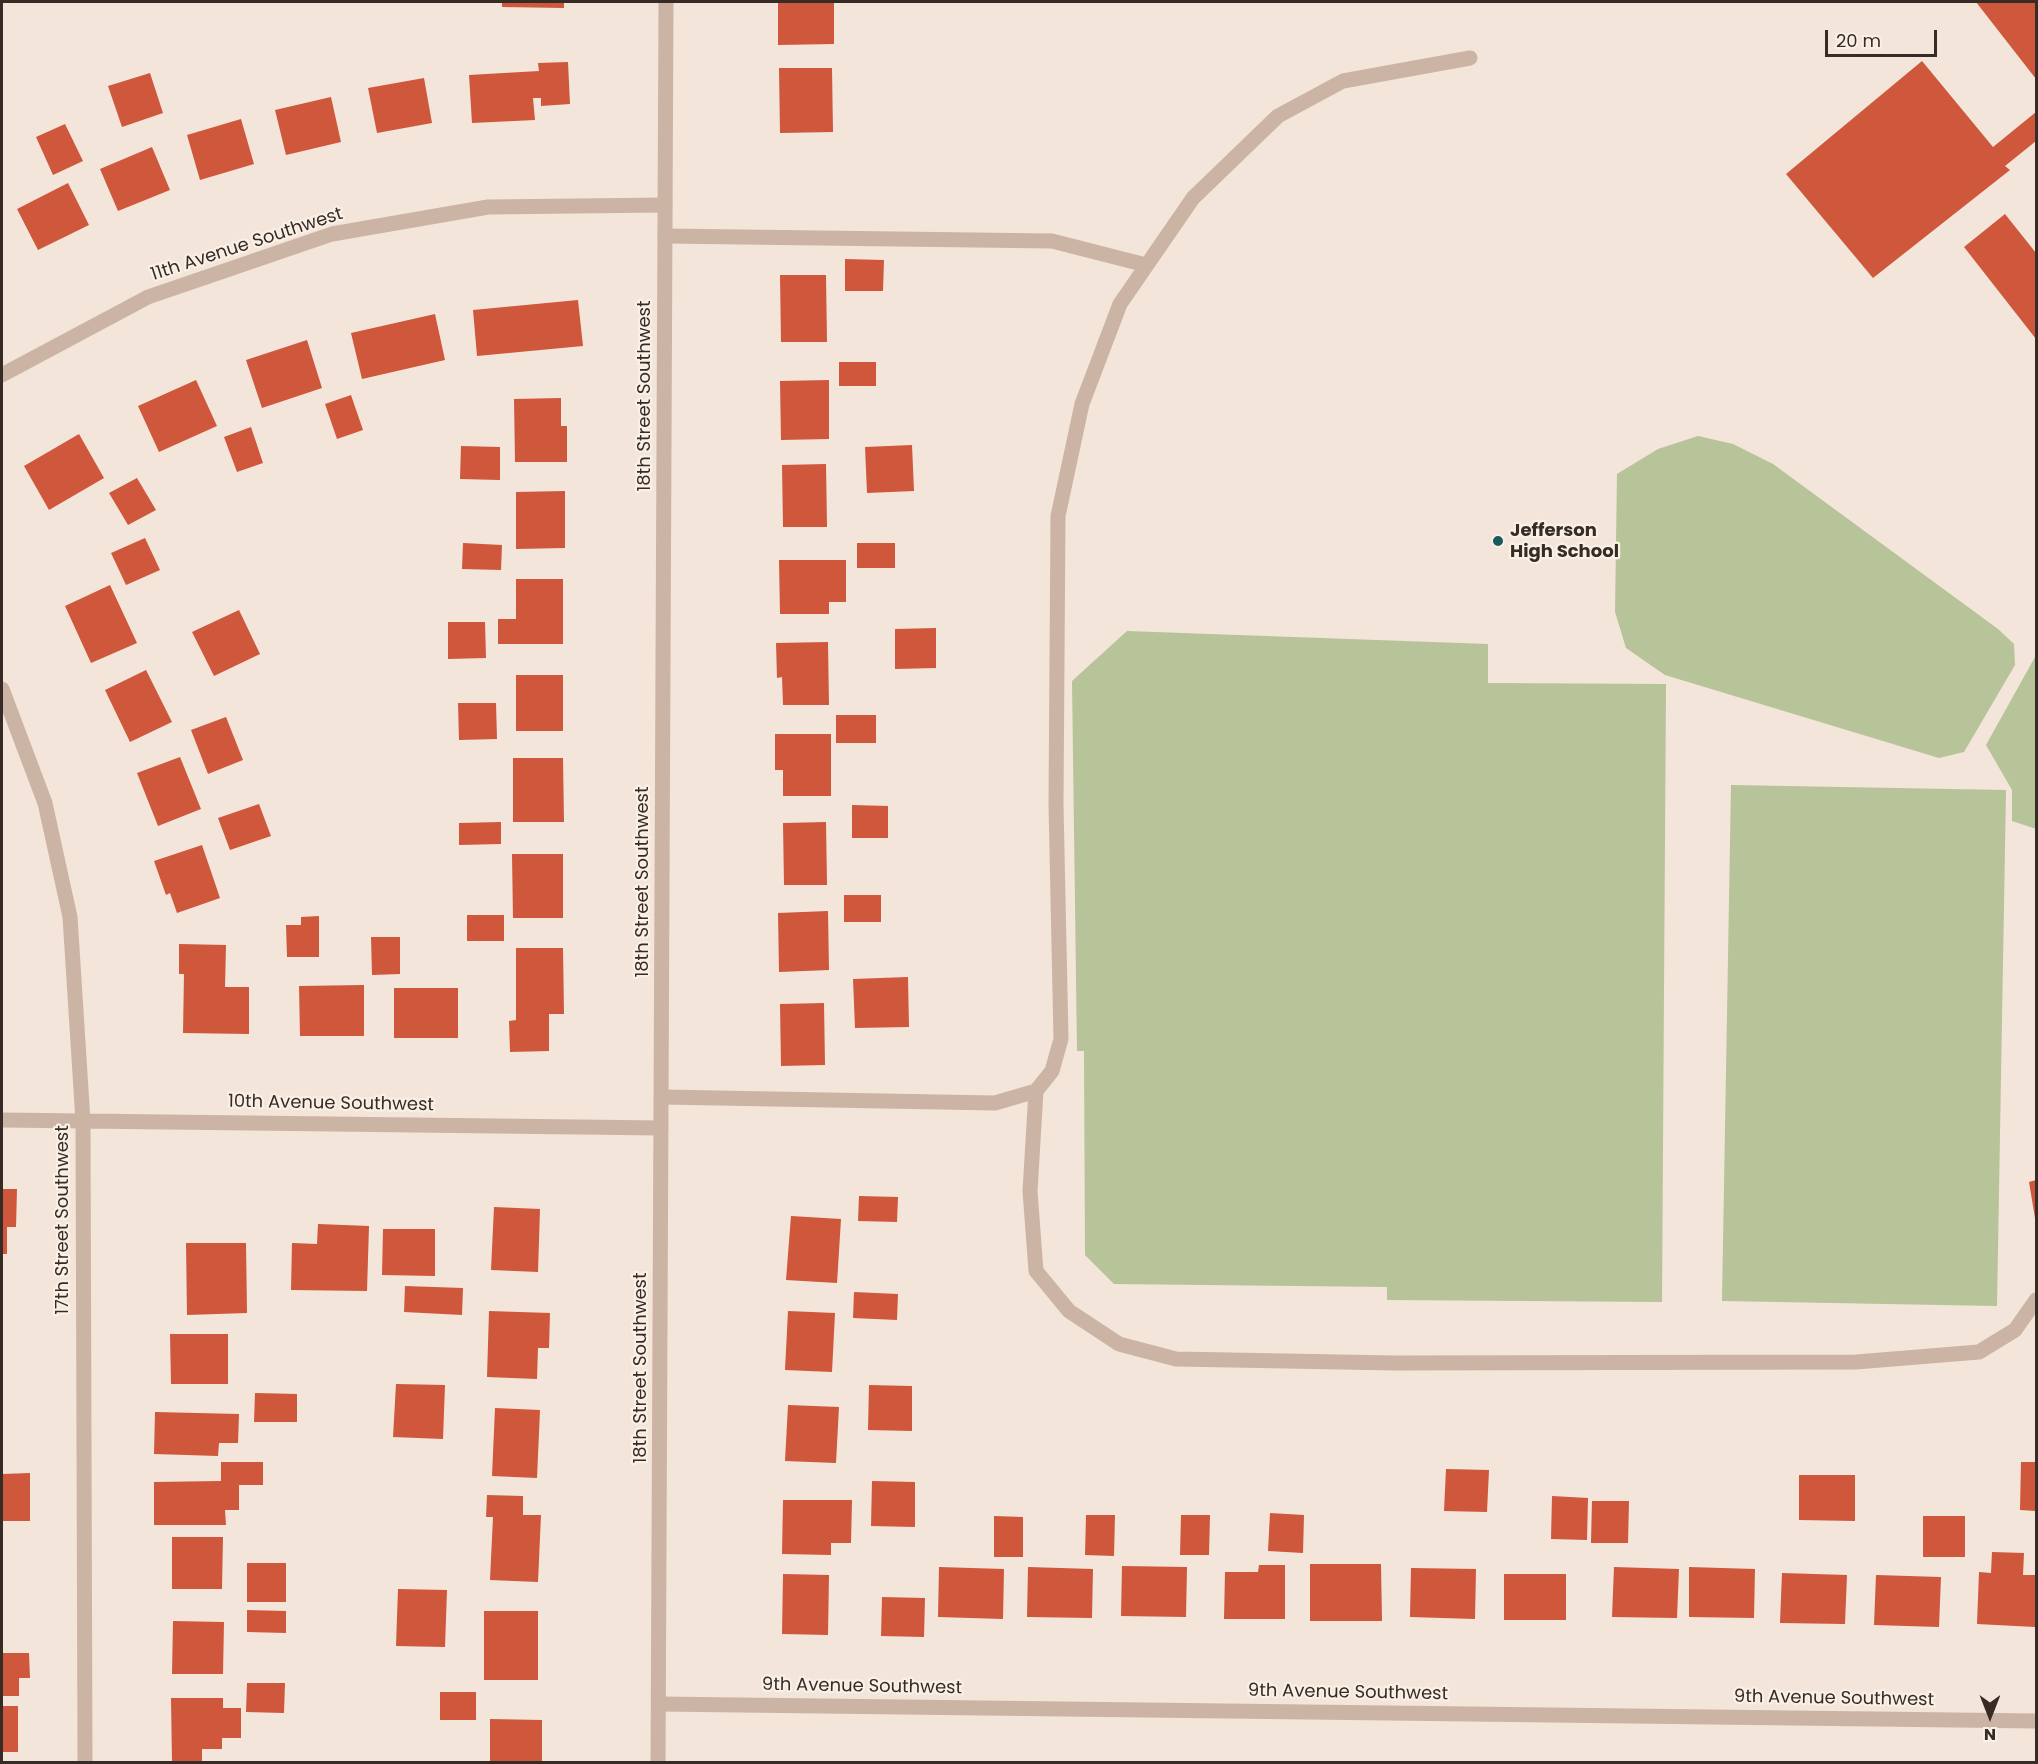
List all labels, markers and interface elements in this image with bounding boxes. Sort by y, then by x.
scale bar [1828,18,1940,56]
text: 20 m [1836,28,1881,53]
street label: 11th Avenue Southwest [148,204,346,286]
street label: 18th Street Southwest [634,300,656,492]
place label: Jefferson High School [1510,520,1619,562]
marker: Jefferson High School [1491,534,1505,548]
street label: 18th Street Southwest [632,786,654,978]
street label: 10th Avenue Southwest [228,1091,434,1117]
street label: 17th Street Southwest [52,1125,74,1315]
street label: 18th Street Southwest [630,1272,652,1464]
street label: 9th Avenue Southwest [762,1674,962,1700]
street label: 9th Avenue Southwest [1248,1680,1448,1706]
street label: 9th Avenue Southwest [1734,1686,1934,1712]
north arrow [1960,1686,2020,1746]
text: N [1984,1723,1996,1746]

